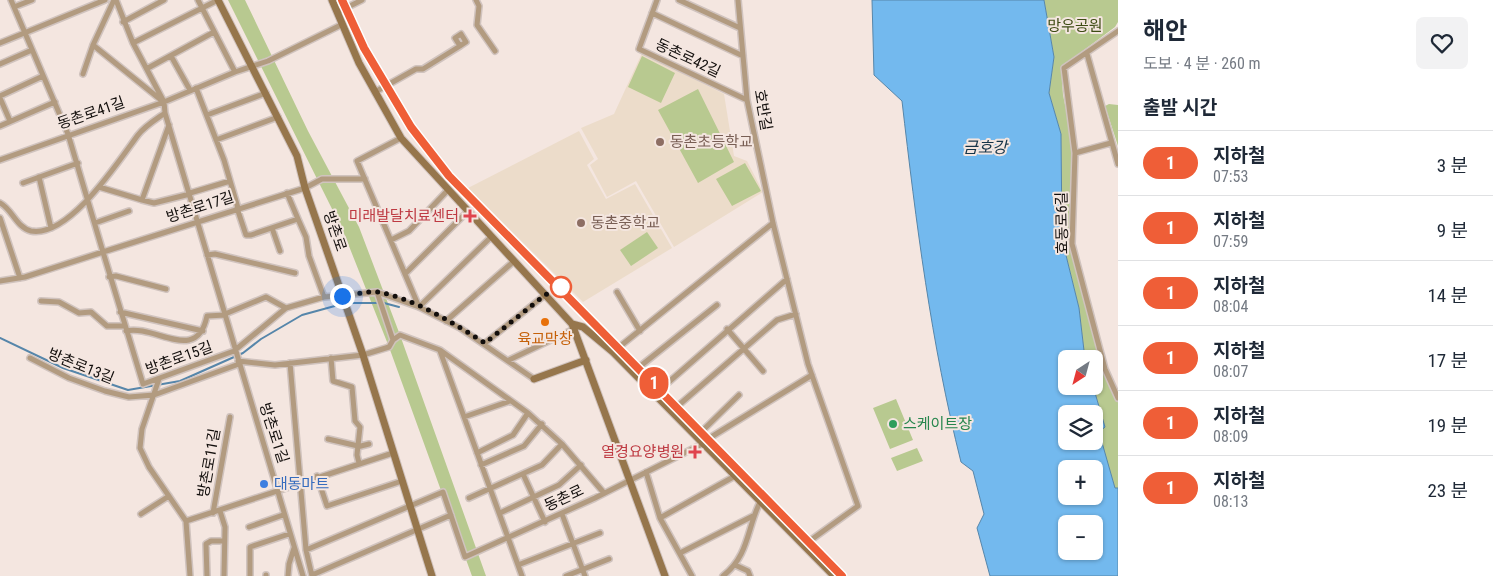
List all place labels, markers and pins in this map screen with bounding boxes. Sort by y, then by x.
place label: 동촌초등학교 [670,133,753,151]
marker: 동촌초등학교 [654,136,666,148]
place label: 미래발달치료센터 [349,207,459,225]
marker: 미래발달치료센터 [463,209,477,223]
place label: 동촌중학교 [591,214,660,232]
marker: 동촌중학교 [575,217,587,229]
unlabelled marker [550,276,572,298]
marker: 육교막창 [539,316,551,328]
place label: 육교막창 [517,330,573,348]
place label: 스케이트장 [903,415,972,433]
marker: 스케이트장 [887,418,899,430]
place label: 열경요양병원 [601,443,684,461]
marker: 열경요양병원 [688,445,702,459]
place label: 대동마트 [274,475,329,493]
marker: 대동마트 [258,478,270,490]

